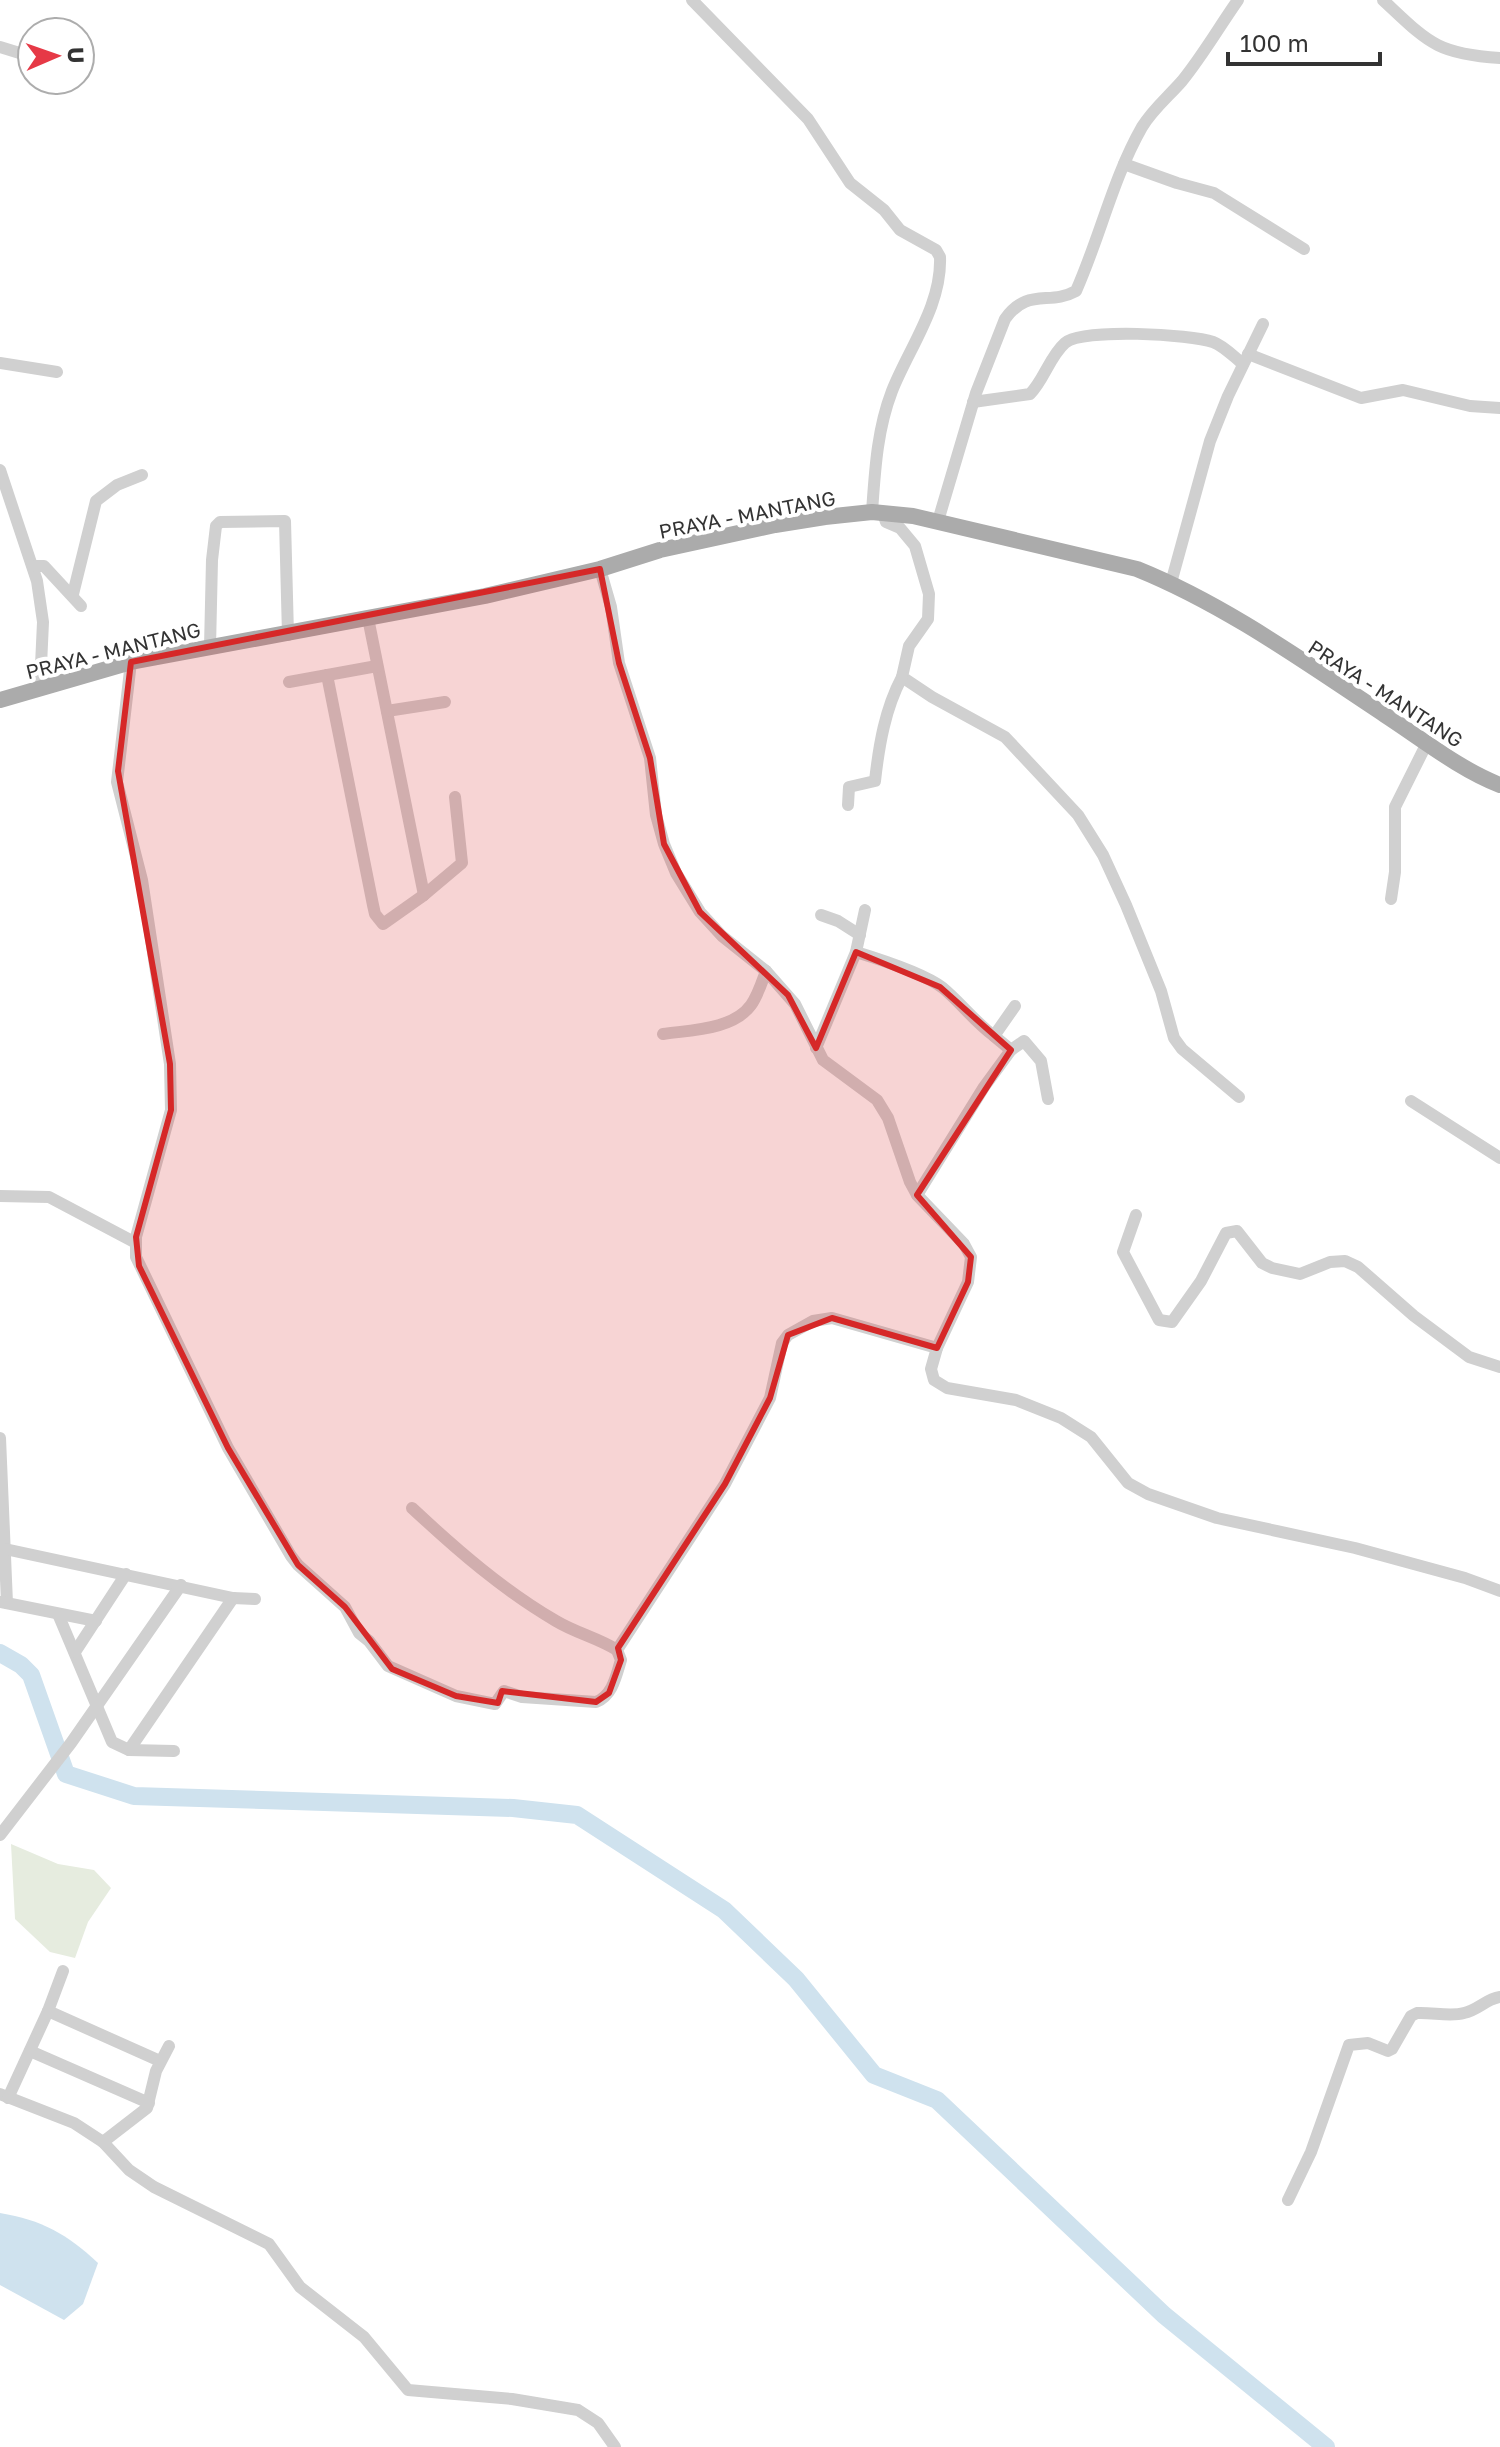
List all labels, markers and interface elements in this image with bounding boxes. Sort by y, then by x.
north arrow [16,16,96,96]
scale bar [1228,16,1380,66]
text: 100 m [1240,28,1309,57]
text: U [63,47,90,64]
street label: PRAYA - MANTANG [657,485,837,543]
street label: PRAYA - MANTANG [23,617,203,683]
street label: PRAYA - MANTANG [1304,634,1468,752]

